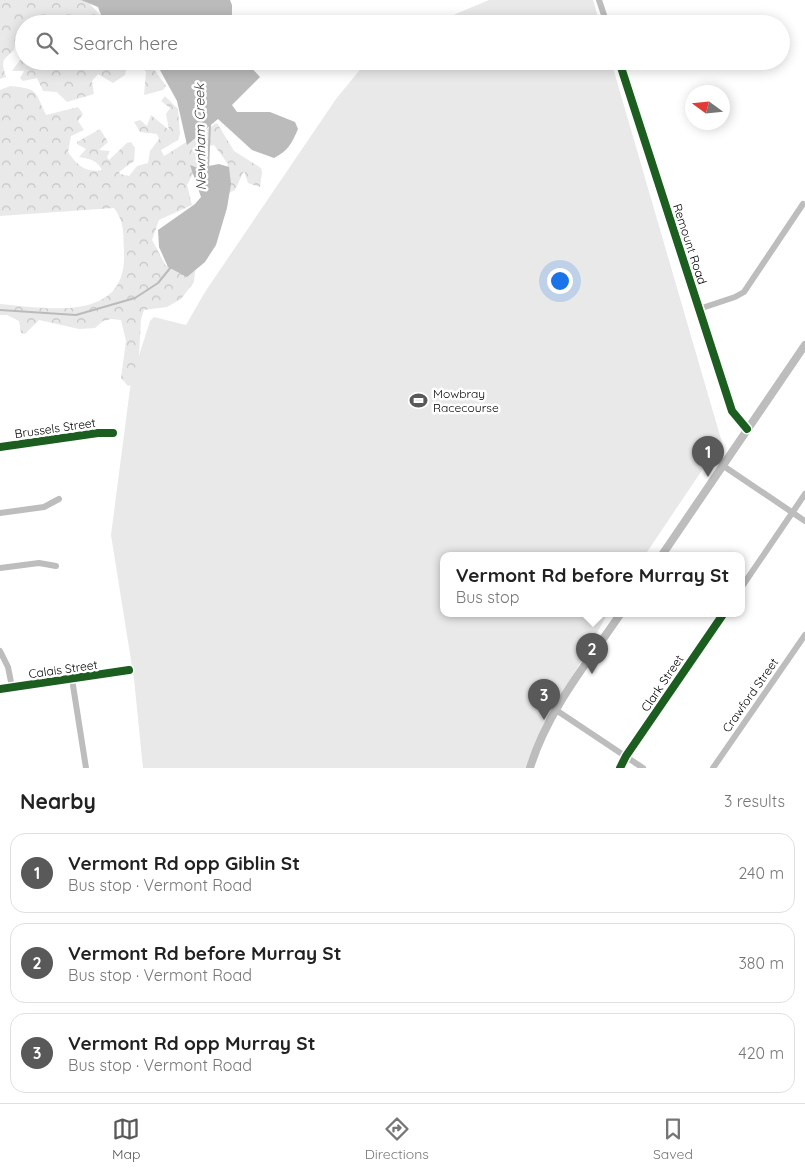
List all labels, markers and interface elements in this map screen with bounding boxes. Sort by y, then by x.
search box [15,15,790,70]
icon: search [33,29,61,57]
text: Search here [73,31,178,55]
water label: Newnham Creek [190,82,210,191]
north arrow [685,85,730,130]
street label: Remount Road [670,202,710,286]
your location [547,268,573,294]
place label: Mowbray Racecourse [433,386,499,415]
sports icon: Mowbray Racecourse [409,390,429,410]
street label: Brussels Street [13,415,97,441]
pin: 1 [692,436,724,477]
popup [440,552,745,617]
text: Vermont Rd before Murray St [456,563,729,587]
text: Bus stop [456,587,519,607]
pin: 2 [576,633,608,674]
street label: Clark Street [638,652,686,714]
street label: Crawford Street [719,655,781,735]
street label: Calais Street [28,657,98,681]
pin: 3 [528,679,560,720]
text: Nearby [20,788,96,814]
text: 3 results [724,791,785,811]
text: Vermont Rd opp Giblin St [68,851,300,875]
text: 1 [34,863,40,883]
text: 240 m [738,863,784,883]
text: Bus stop · Vermont Road [68,875,252,895]
text: Vermont Rd before Murray St [68,941,342,965]
text: 2 [32,953,42,973]
text: 380 m [738,953,784,973]
text: Bus stop · Vermont Road [68,965,252,985]
text: Vermont Rd opp Murray St [68,1031,315,1055]
text: 3 [33,1043,41,1063]
text: 420 m [738,1043,784,1063]
text: Bus stop · Vermont Road [68,1055,252,1075]
tab: Map [112,1115,141,1163]
tab: Directions [365,1115,429,1163]
tab: Saved [653,1115,693,1163]

